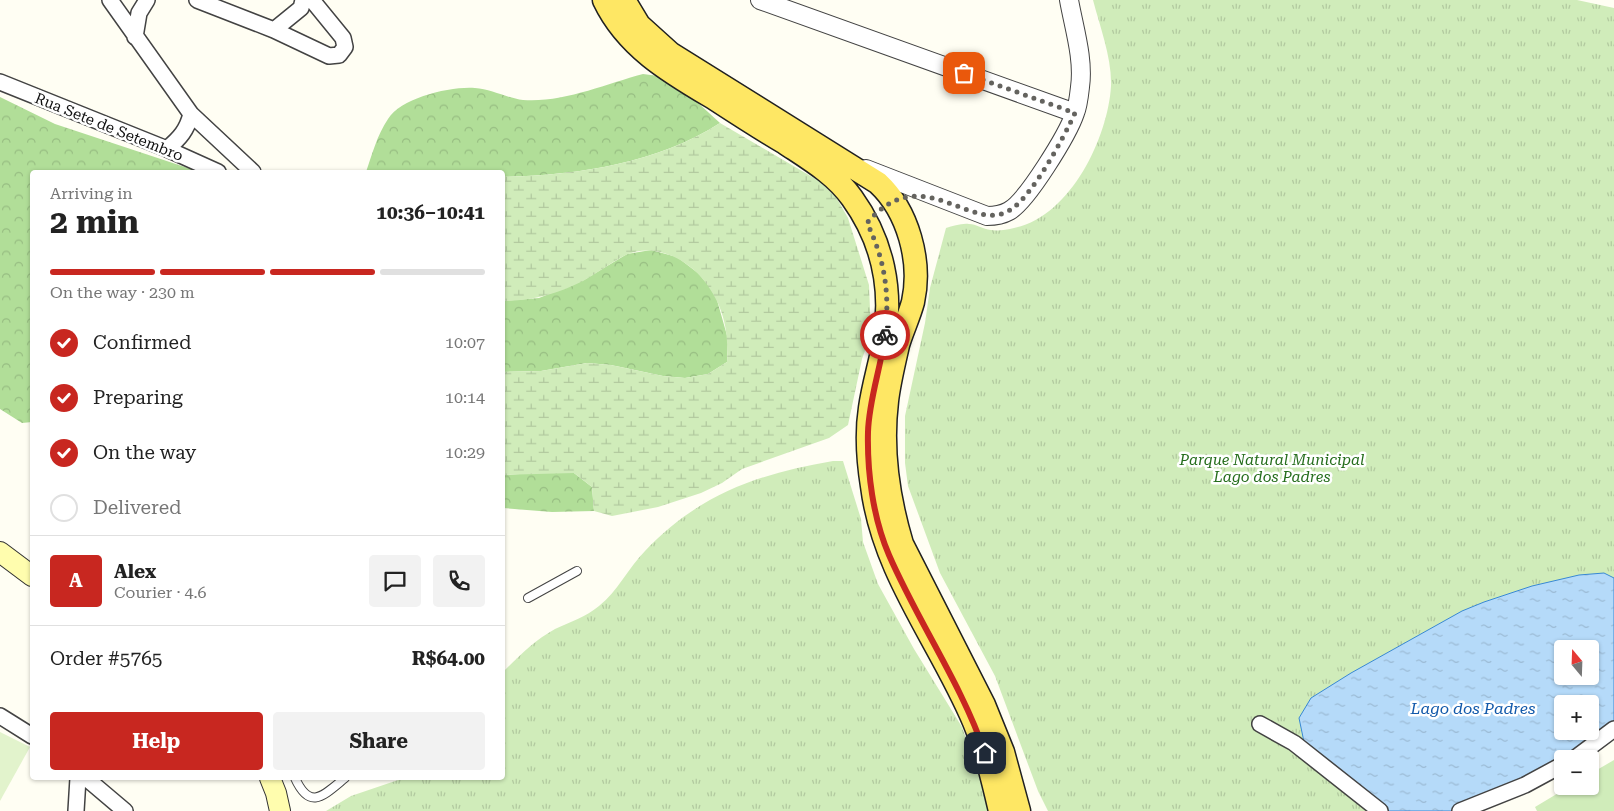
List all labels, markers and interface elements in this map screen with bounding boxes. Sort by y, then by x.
pin [943,52,985,94]
icon: bag [950,59,978,87]
street label: Rua Sete de Setembro [32,89,186,165]
text: Arriving in [50,184,133,203]
text: 10:36–10:41 [376,201,485,224]
text: 2 min [50,203,139,241]
text: On the way · 230 m [50,283,195,302]
courier [860,310,910,360]
icon: bike [871,321,899,349]
icon: check [50,329,78,357]
text: Confirmed [93,331,191,354]
text: 10:07 [445,333,485,352]
icon: check [50,384,78,412]
text: Preparing [93,386,183,409]
text: 10:14 [445,388,485,407]
icon: check [50,439,78,467]
text: On the way [93,441,196,464]
text: 10:29 [445,443,485,462]
park label: Parque Natural Municipal Lago dos Padres [1179,451,1365,486]
text: Delivered [93,496,181,519]
button: chat [369,555,421,607]
button: phone [433,555,485,607]
text: Alex [114,560,156,583]
text: A [69,569,83,592]
text: Courier · 4.6 [114,583,207,602]
north arrow [1554,640,1599,685]
map controls [1554,640,1599,795]
text: Order #5765 [50,647,162,670]
text: R$64.00 [412,647,485,670]
button: + [1554,695,1599,740]
water label: Lago dos Padres [1410,699,1535,718]
button: Help [50,712,263,770]
button: Share [273,712,485,770]
pin [964,732,1006,774]
icon: home [971,739,999,767]
button: − [1554,750,1599,795]

